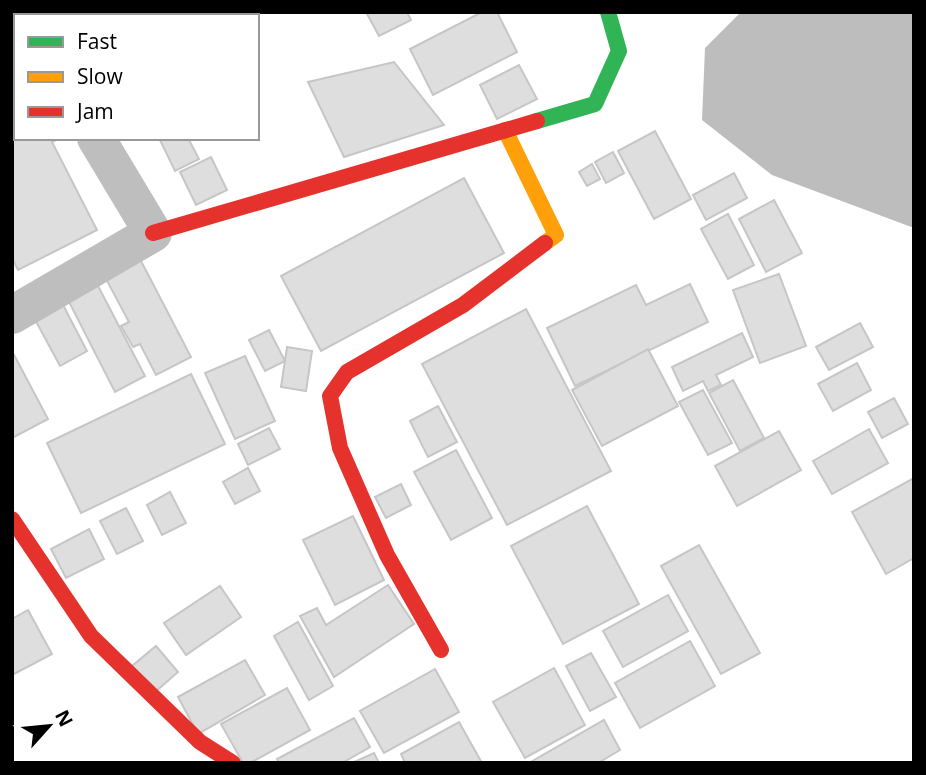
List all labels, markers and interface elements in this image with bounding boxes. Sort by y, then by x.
legend [14,14,259,140]
text: Fast [77,27,117,55]
text: Slow [77,62,123,90]
text: Jam [75,97,114,125]
north arrow [14,691,84,761]
text: N [49,705,79,731]

